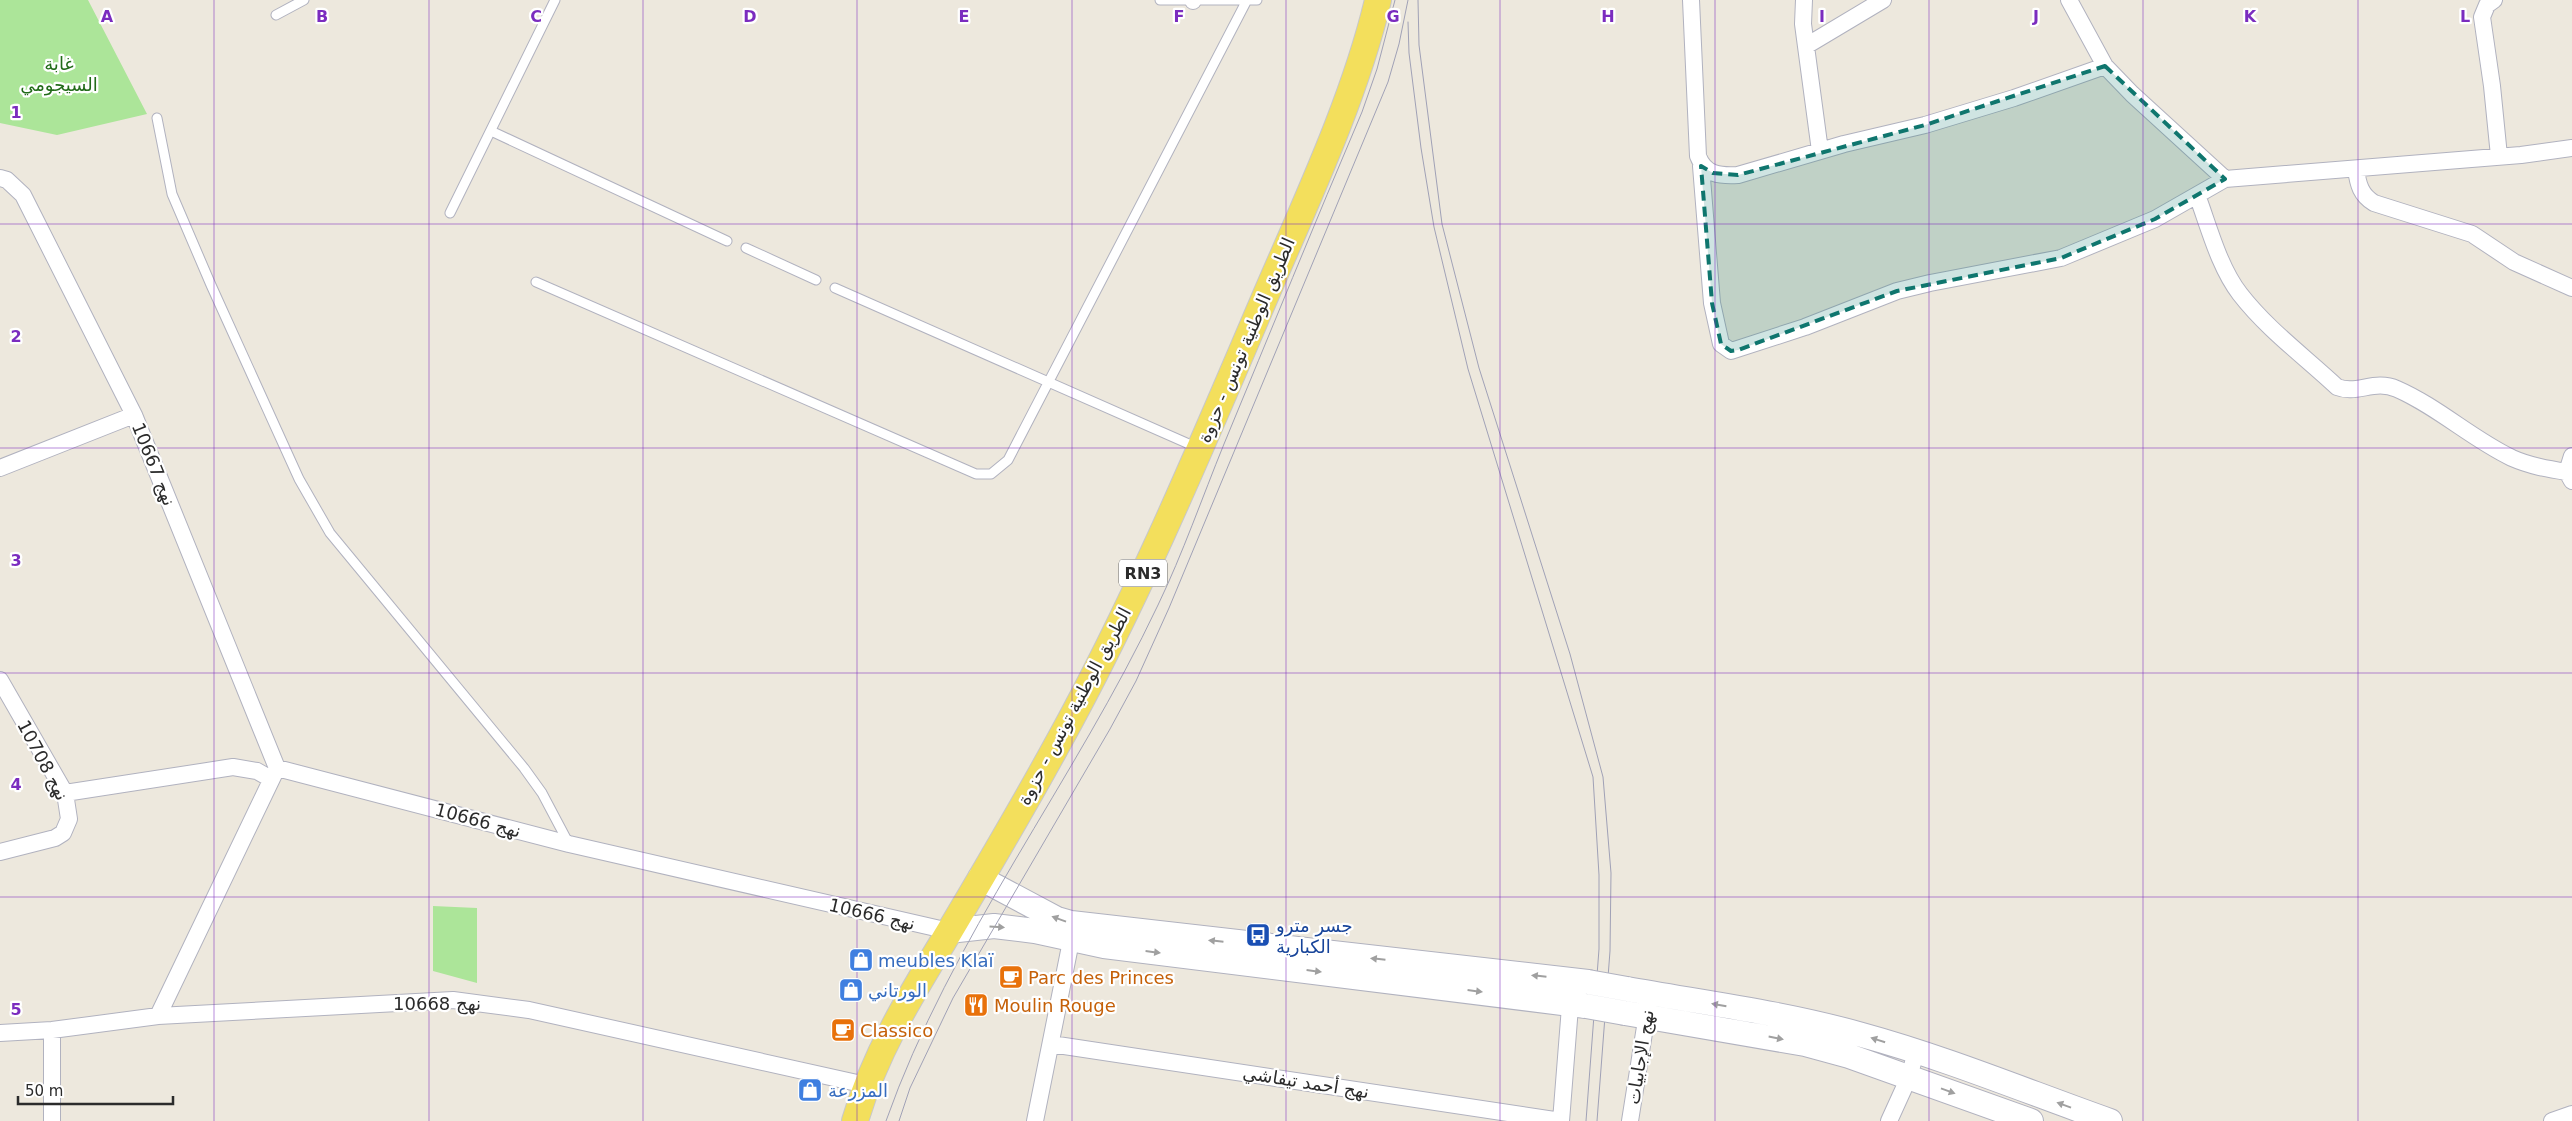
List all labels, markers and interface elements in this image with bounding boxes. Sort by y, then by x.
text: A [101,7,114,26]
text: B [316,7,328,26]
text: C [530,7,542,26]
text: D [743,7,757,26]
text: E [959,7,969,26]
text: F [1174,7,1184,26]
text: G [1386,7,1400,26]
text: H [1601,7,1615,26]
text: I [1819,7,1825,26]
text: J [2032,7,2039,26]
text: K [2244,7,2257,26]
text: L [2460,7,2470,26]
park label: غابة السيجومي [20,53,98,96]
text: 1 [10,103,22,122]
street label: الطريق الوطنية تونس - حزوة [1193,234,1300,446]
text: 2 [10,327,22,346]
street label: نهج 10667 [127,419,180,509]
text: 3 [10,551,22,570]
road number: RN3 [1119,560,1167,586]
street label: الطريق الوطنية تونس - حزوة [1013,604,1136,809]
street label: نهج 10708 [12,716,73,804]
text: 4 [10,775,22,794]
street label: نهج 10666 [433,798,523,842]
street label: نهج 10666 [827,894,917,935]
one-way arrow [1051,915,1066,923]
place label: جسر مترو الكبارية [1275,915,1353,957]
bus stop icon: جسر مترو الكبارية [1245,922,1271,948]
one-way arrow [990,923,1006,931]
one-way arrow [1208,937,1224,945]
shop icon: meubles Klaï [848,947,874,973]
one-way arrow [1145,948,1161,956]
place label: meubles Klaï [878,950,994,971]
one-way arrow [1370,955,1386,963]
cafe icon: Parc des Princes [998,964,1024,990]
place label: Parc des Princes [1028,967,1174,988]
one-way arrow [1306,967,1322,975]
one-way arrow [1531,972,1547,980]
shop icon: الورتاني [838,977,864,1003]
place label: الورتاني [868,980,927,1002]
one-way arrow [1468,987,1484,995]
restaurant icon: Moulin Rouge [963,992,989,1018]
street label: نهج 10668 [393,993,481,1015]
place label: Moulin Rouge [994,995,1116,1016]
text: 5 [10,1000,22,1019]
one-way arrow [1711,1000,1727,1008]
street label: نهج الإجابيات [1622,1008,1659,1106]
cafe icon: Classico [830,1017,856,1043]
place label: Classico [860,1020,933,1041]
one-way arrow [1769,1035,1785,1043]
one-way arrow [1870,1035,1885,1043]
street label: نهج أحمد تيفاشي [1241,1061,1371,1103]
scale bar [18,1074,172,1106]
shop icon: المزرعة [797,1077,823,1103]
place label: المزرعة [828,1080,888,1102]
text: 50 m [25,1082,63,1100]
one-way arrow [1941,1087,1956,1095]
one-way arrow [2056,1101,2071,1109]

